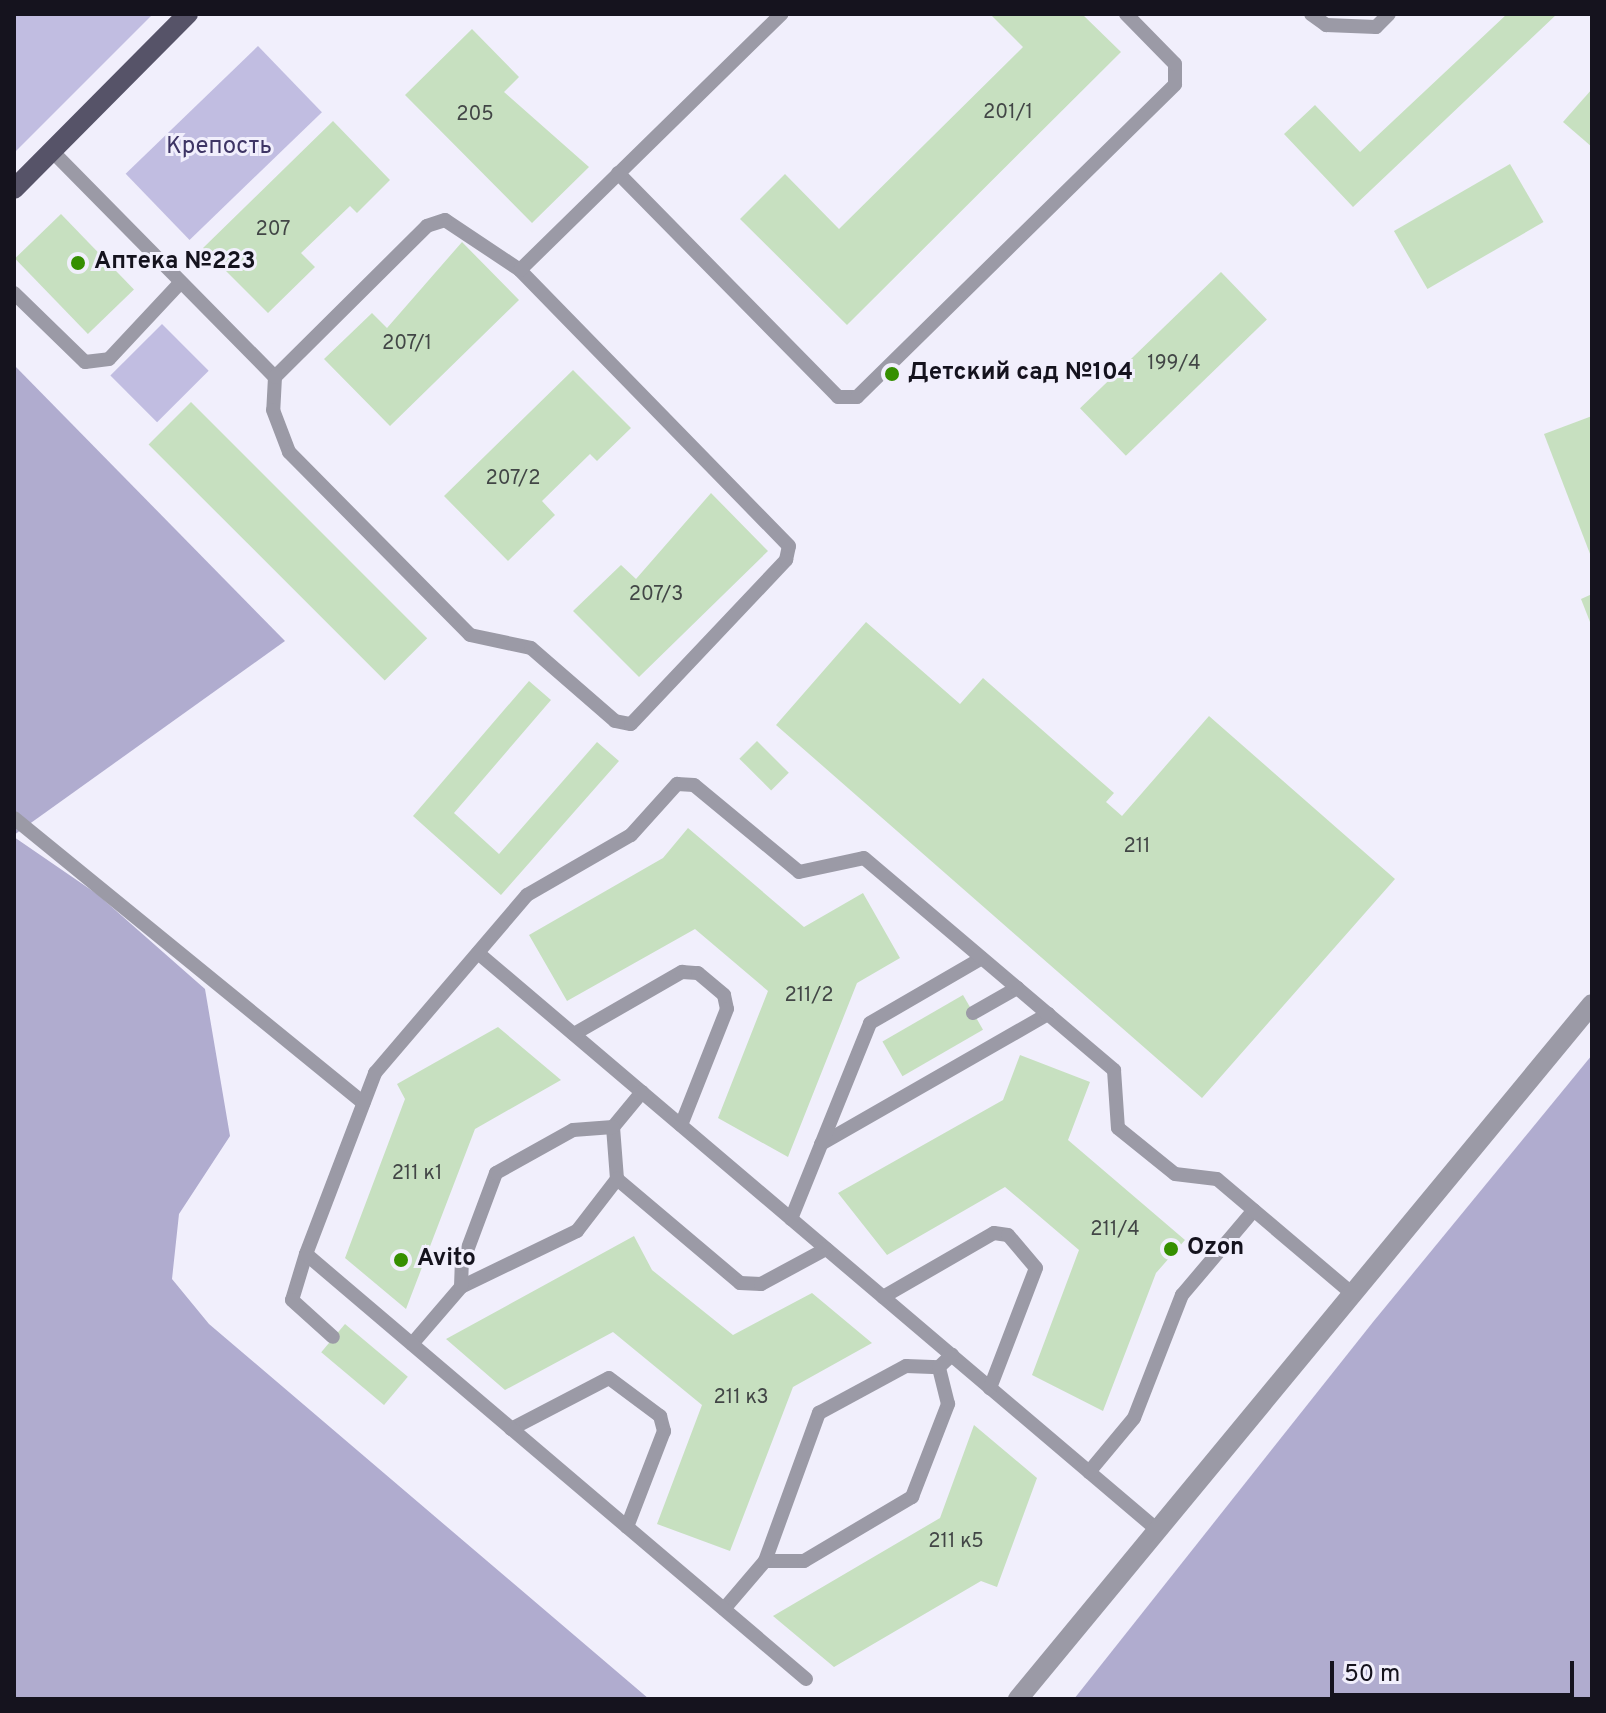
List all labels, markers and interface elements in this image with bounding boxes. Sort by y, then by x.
house number: 201/1 [983,101,1033,125]
house number: 205 [456,103,494,127]
park label: Крепость [166,134,272,162]
house number: 207 [256,218,290,242]
place label: Аптека №223 [94,249,256,277]
marker: Аптека №223 [69,254,87,272]
house number: 207/1 [382,332,432,356]
house number: 199/4 [1147,352,1201,376]
place label: Детский сад №104 [908,360,1133,388]
marker: Детский сад №104 [883,365,901,383]
house number: 207/2 [486,467,540,491]
house number: 207/3 [629,583,683,607]
house number: 211 [1123,835,1151,859]
house number: 211/2 [784,984,834,1008]
house number: 211 к1 [392,1162,442,1186]
house number: 211/4 [1090,1218,1140,1242]
place label: Ozon [1187,1235,1244,1263]
marker: Ozon [1162,1240,1180,1258]
place label: Avito [417,1246,476,1274]
marker: Avito [392,1251,410,1269]
house number: 211 к3 [714,1386,768,1410]
house number: 211 к5 [928,1530,984,1554]
scale bar [1334,1645,1578,1695]
text: 50 m [1344,1660,1400,1690]

